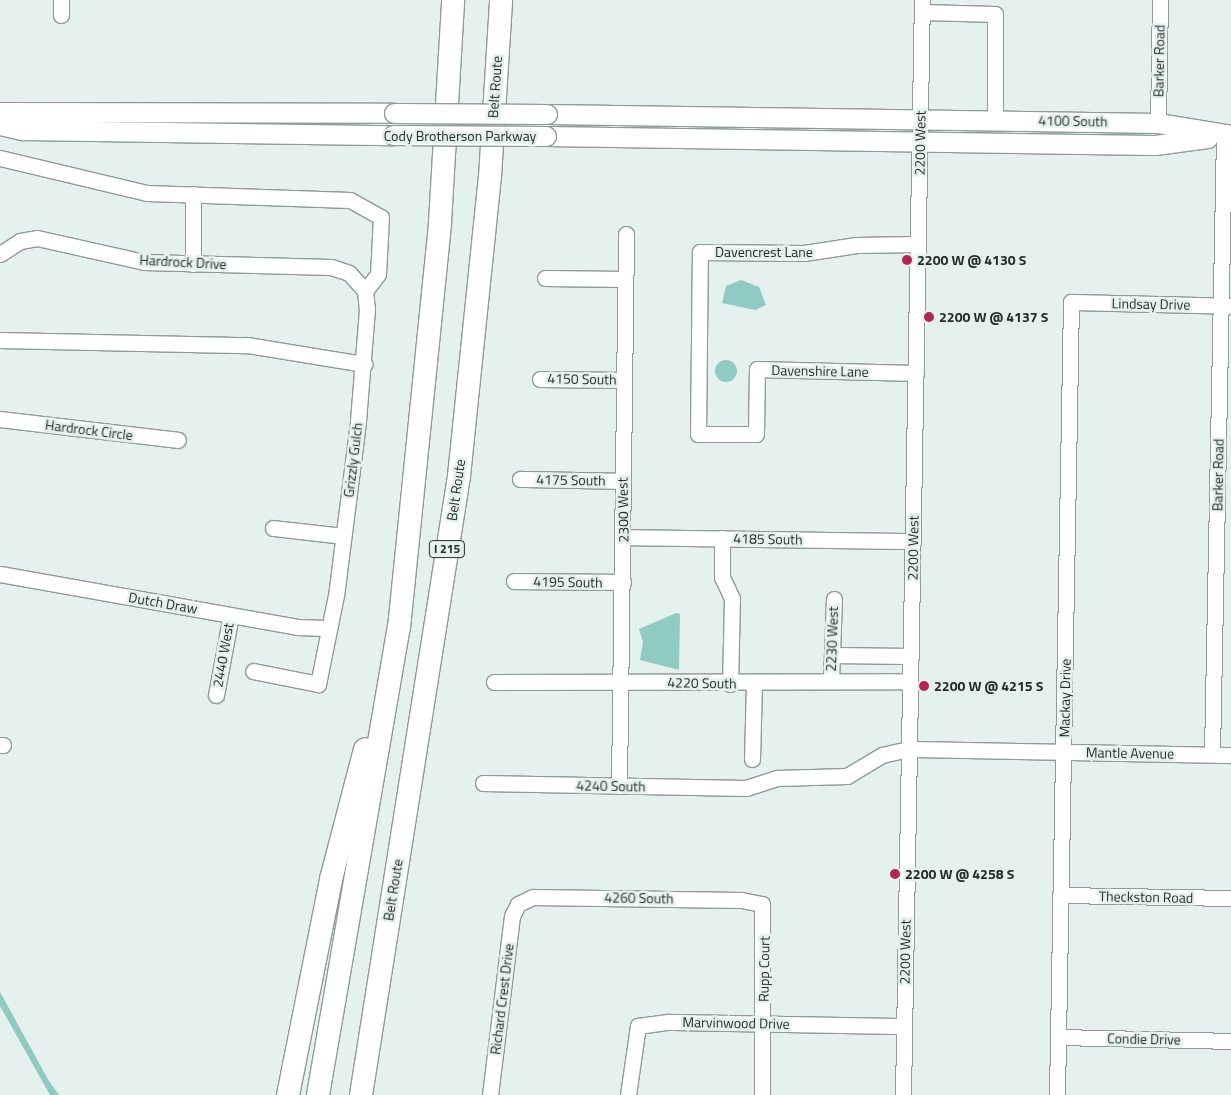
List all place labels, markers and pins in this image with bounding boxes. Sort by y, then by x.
place label: 2200 W @ 4130 S [917,252,1026,268]
marker: 2200 W @ 4130 S [901,254,913,266]
place label: 2200 W @ 4137 S [939,309,1048,325]
marker: 2200 W @ 4137 S [923,311,935,323]
place label: 2200 W @ 4215 S [934,678,1043,694]
marker: 2200 W @ 4215 S [918,680,930,692]
place label: 2200 W @ 4258 S [905,866,1014,882]
marker: 2200 W @ 4258 S [889,868,901,880]

